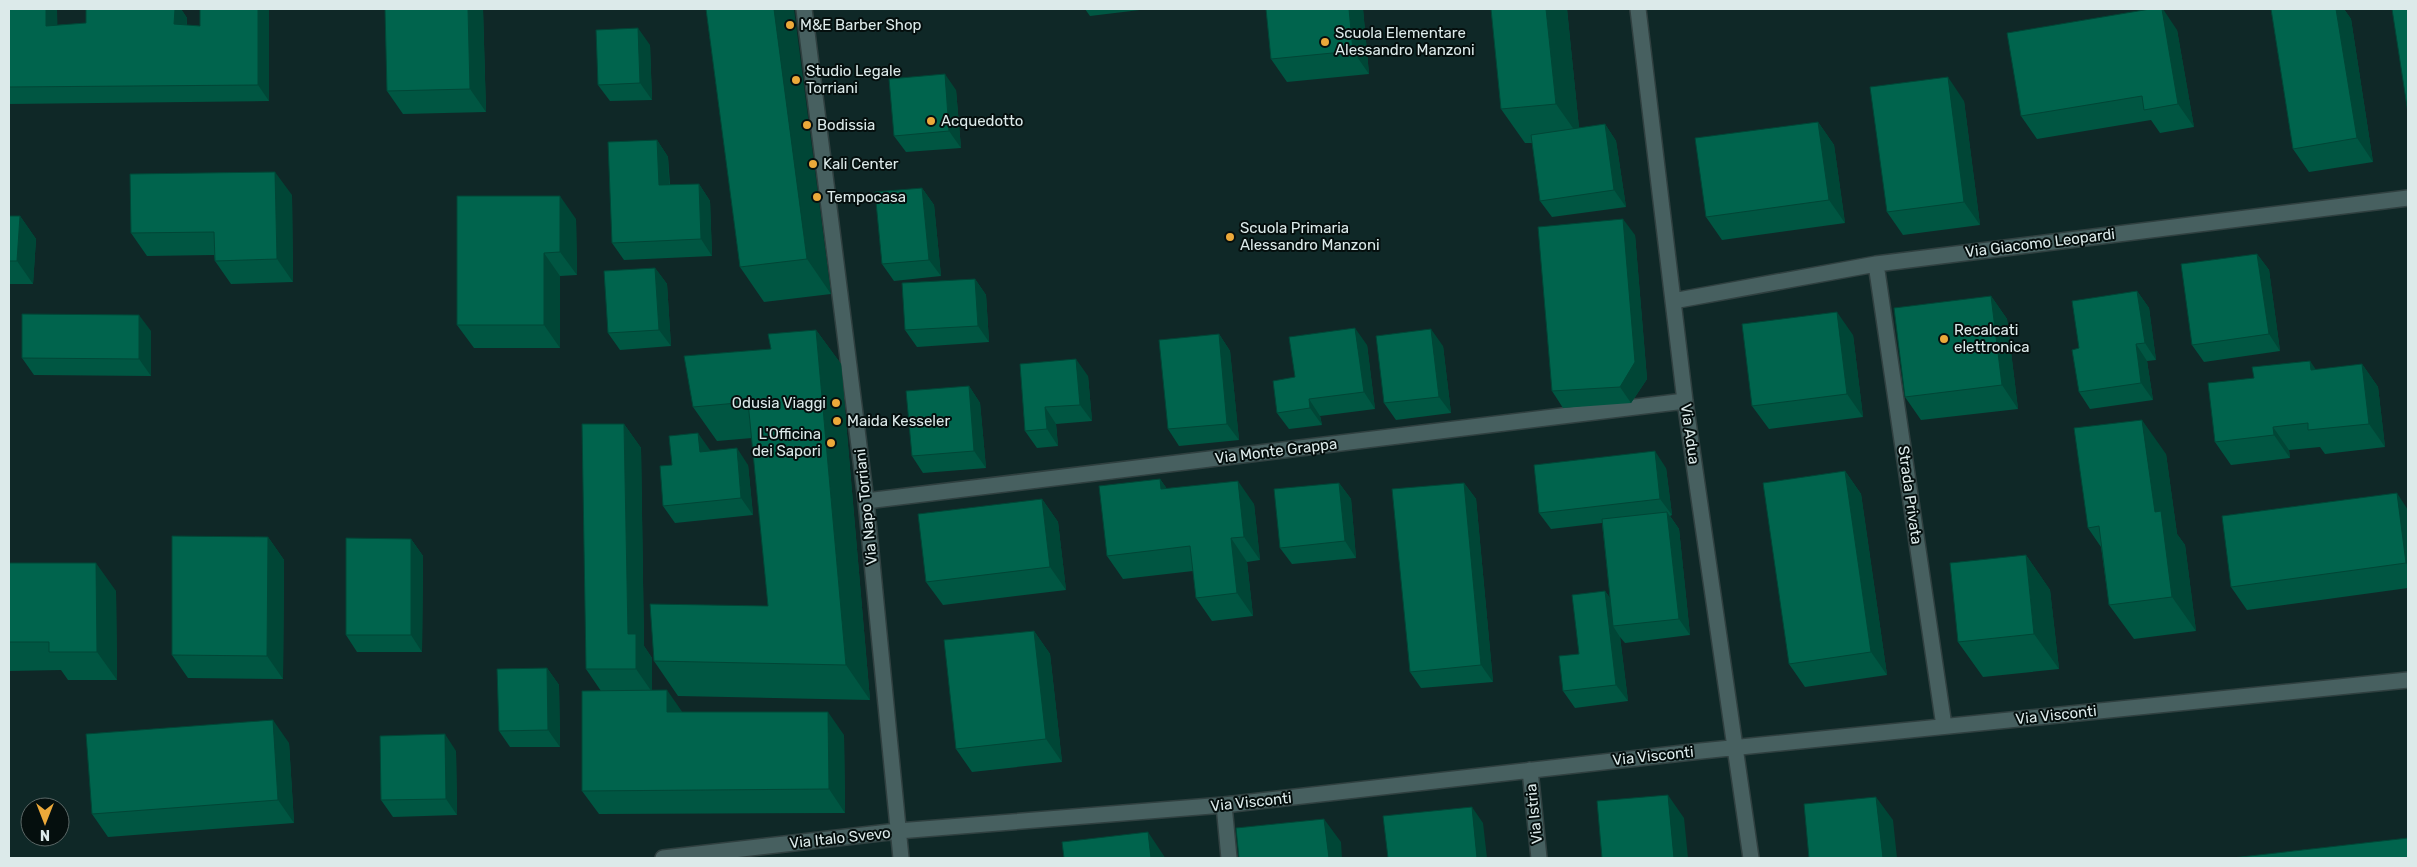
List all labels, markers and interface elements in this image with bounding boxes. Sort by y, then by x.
place label: M&E Barber Shop [800,16,922,34]
marker: M&E Barber Shop [784,19,796,31]
place label: Scuola Elementare Alessandro Manzoni [1335,24,1475,59]
marker: Scuola Elementare Alessandro Manzoni [1319,36,1331,48]
place label: Studio Legale Torriani [806,62,901,97]
marker: Studio Legale Torriani [790,74,802,86]
place label: Acquedotto [941,112,1023,130]
marker: Acquedotto [925,115,937,127]
place label: Bodissia [817,116,875,134]
marker: Bodissia [801,119,813,131]
place label: Kali Center [823,155,899,173]
marker: Kali Center [807,158,819,170]
place label: Tempocasa [827,188,906,206]
marker: Tempocasa [811,191,823,203]
place label: Scuola Primaria Alessandro Manzoni [1240,219,1380,254]
street label: Via Giacomo Leopardi [1964,225,2116,261]
marker: Scuola Primaria Alessandro Manzoni [1224,231,1236,243]
place label: Recalcati elettronica [1954,321,2030,356]
marker: Recalcati elettronica [1938,333,1950,345]
place label: Odusia Viaggi [732,394,826,412]
marker: Odusia Viaggi [830,397,842,409]
street label: Via Adua [1677,402,1703,466]
place label: Maida Kesseler [847,412,950,430]
marker: Maida Kesseler [831,415,843,427]
place label: L'Officina dei Sapori [752,425,821,460]
street label: Via Monte Grappa [1214,435,1338,467]
marker: L'Officina dei Sapori [825,437,837,449]
street label: Strada Privata [1894,445,1926,545]
street label: Via Napo Torriani [851,448,881,566]
street label: Via Visconti [2015,702,2097,728]
street label: Via Visconti [1612,743,1694,769]
street label: Via Istria [1522,783,1546,845]
street label: Via Visconti [1210,789,1292,815]
north arrow [20,797,70,847]
street label: Via Italo Svevo [789,824,891,852]
text: N [40,826,50,843]

